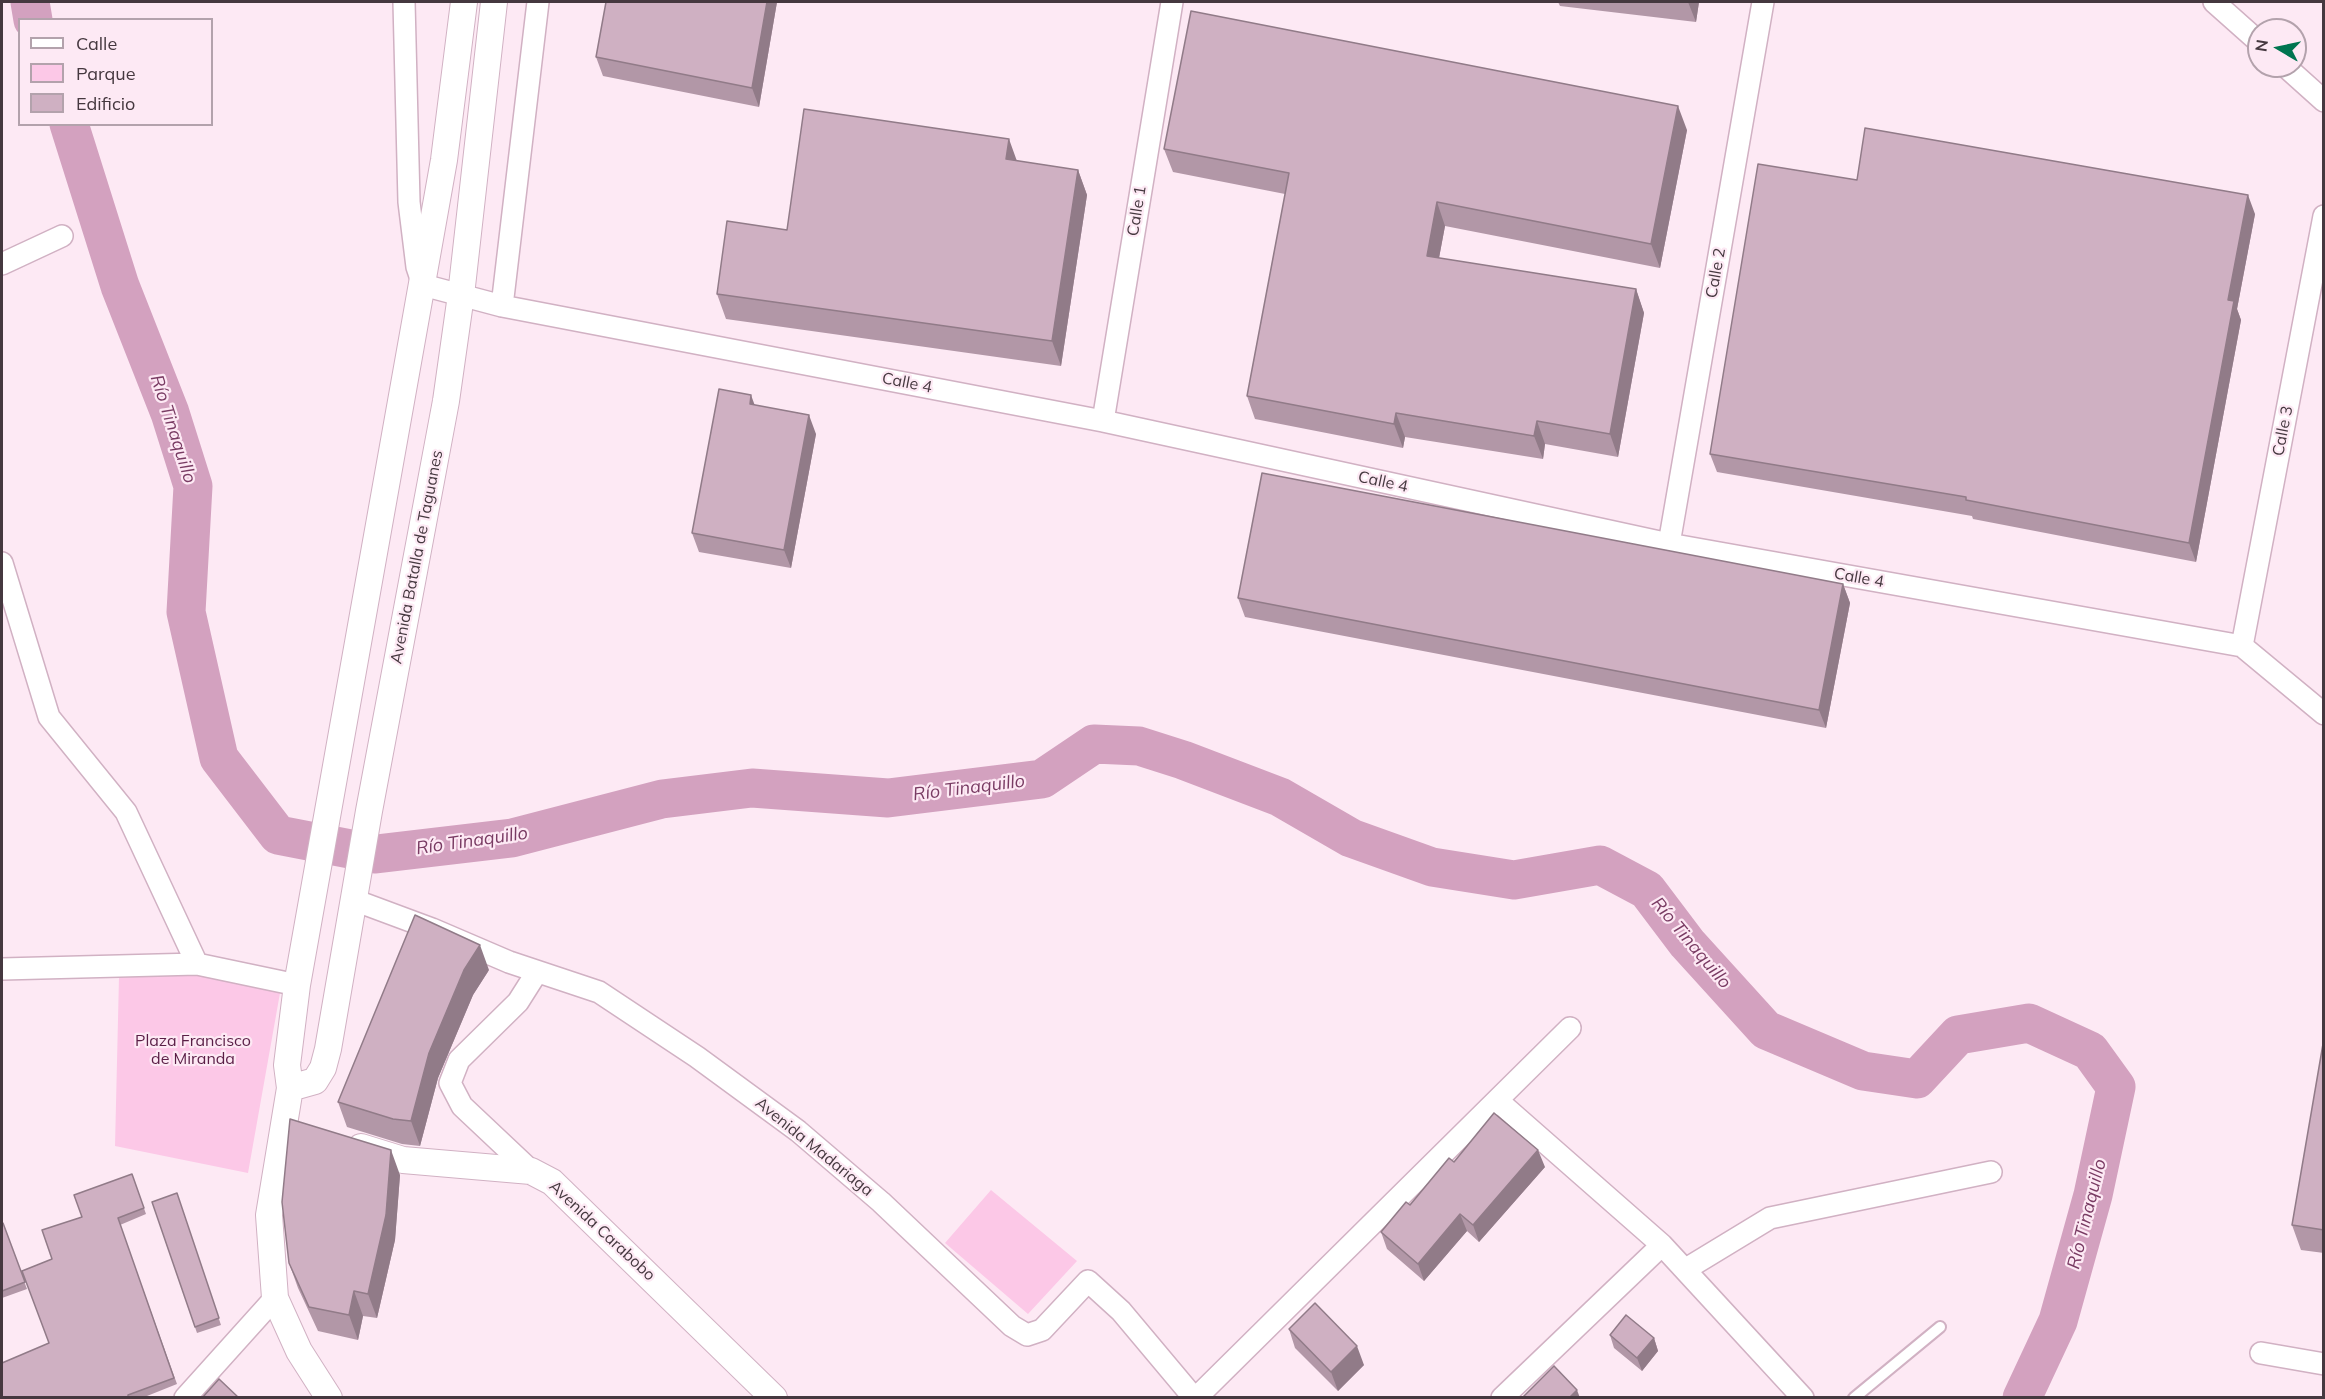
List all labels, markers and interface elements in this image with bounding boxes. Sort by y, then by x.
legend [18,18,213,126]
north arrow [2247,18,2307,78]
text: Calle [76,32,117,55]
text: N [2250,38,2272,53]
text: Parque [76,62,135,85]
text: Edificio [76,92,135,115]
street label: Calle 1 [1124,185,1150,237]
street label: Calle 2 [1702,247,1730,299]
street label: Calle 4 [880,369,934,397]
water label: Río Tinaquillo [145,372,201,486]
street label: Calle 3 [2269,404,2297,458]
street label: Avenida Batalla de Taguanes [387,449,447,665]
street label: Calle 4 [1356,467,1410,497]
street label: Calle 4 [1833,564,1885,592]
water label: Río Tinaquillo [912,770,1026,806]
water label: Río Tinaquillo [415,822,529,860]
water label: Río Tinaquillo [1647,893,1735,993]
park label: Plaza Francisco de Miranda [135,1031,251,1069]
street label: Avenida Madariaga [751,1094,877,1200]
water label: Río Tinaquillo [2063,1157,2111,1271]
street label: Avenida Carabobo [545,1177,659,1285]

